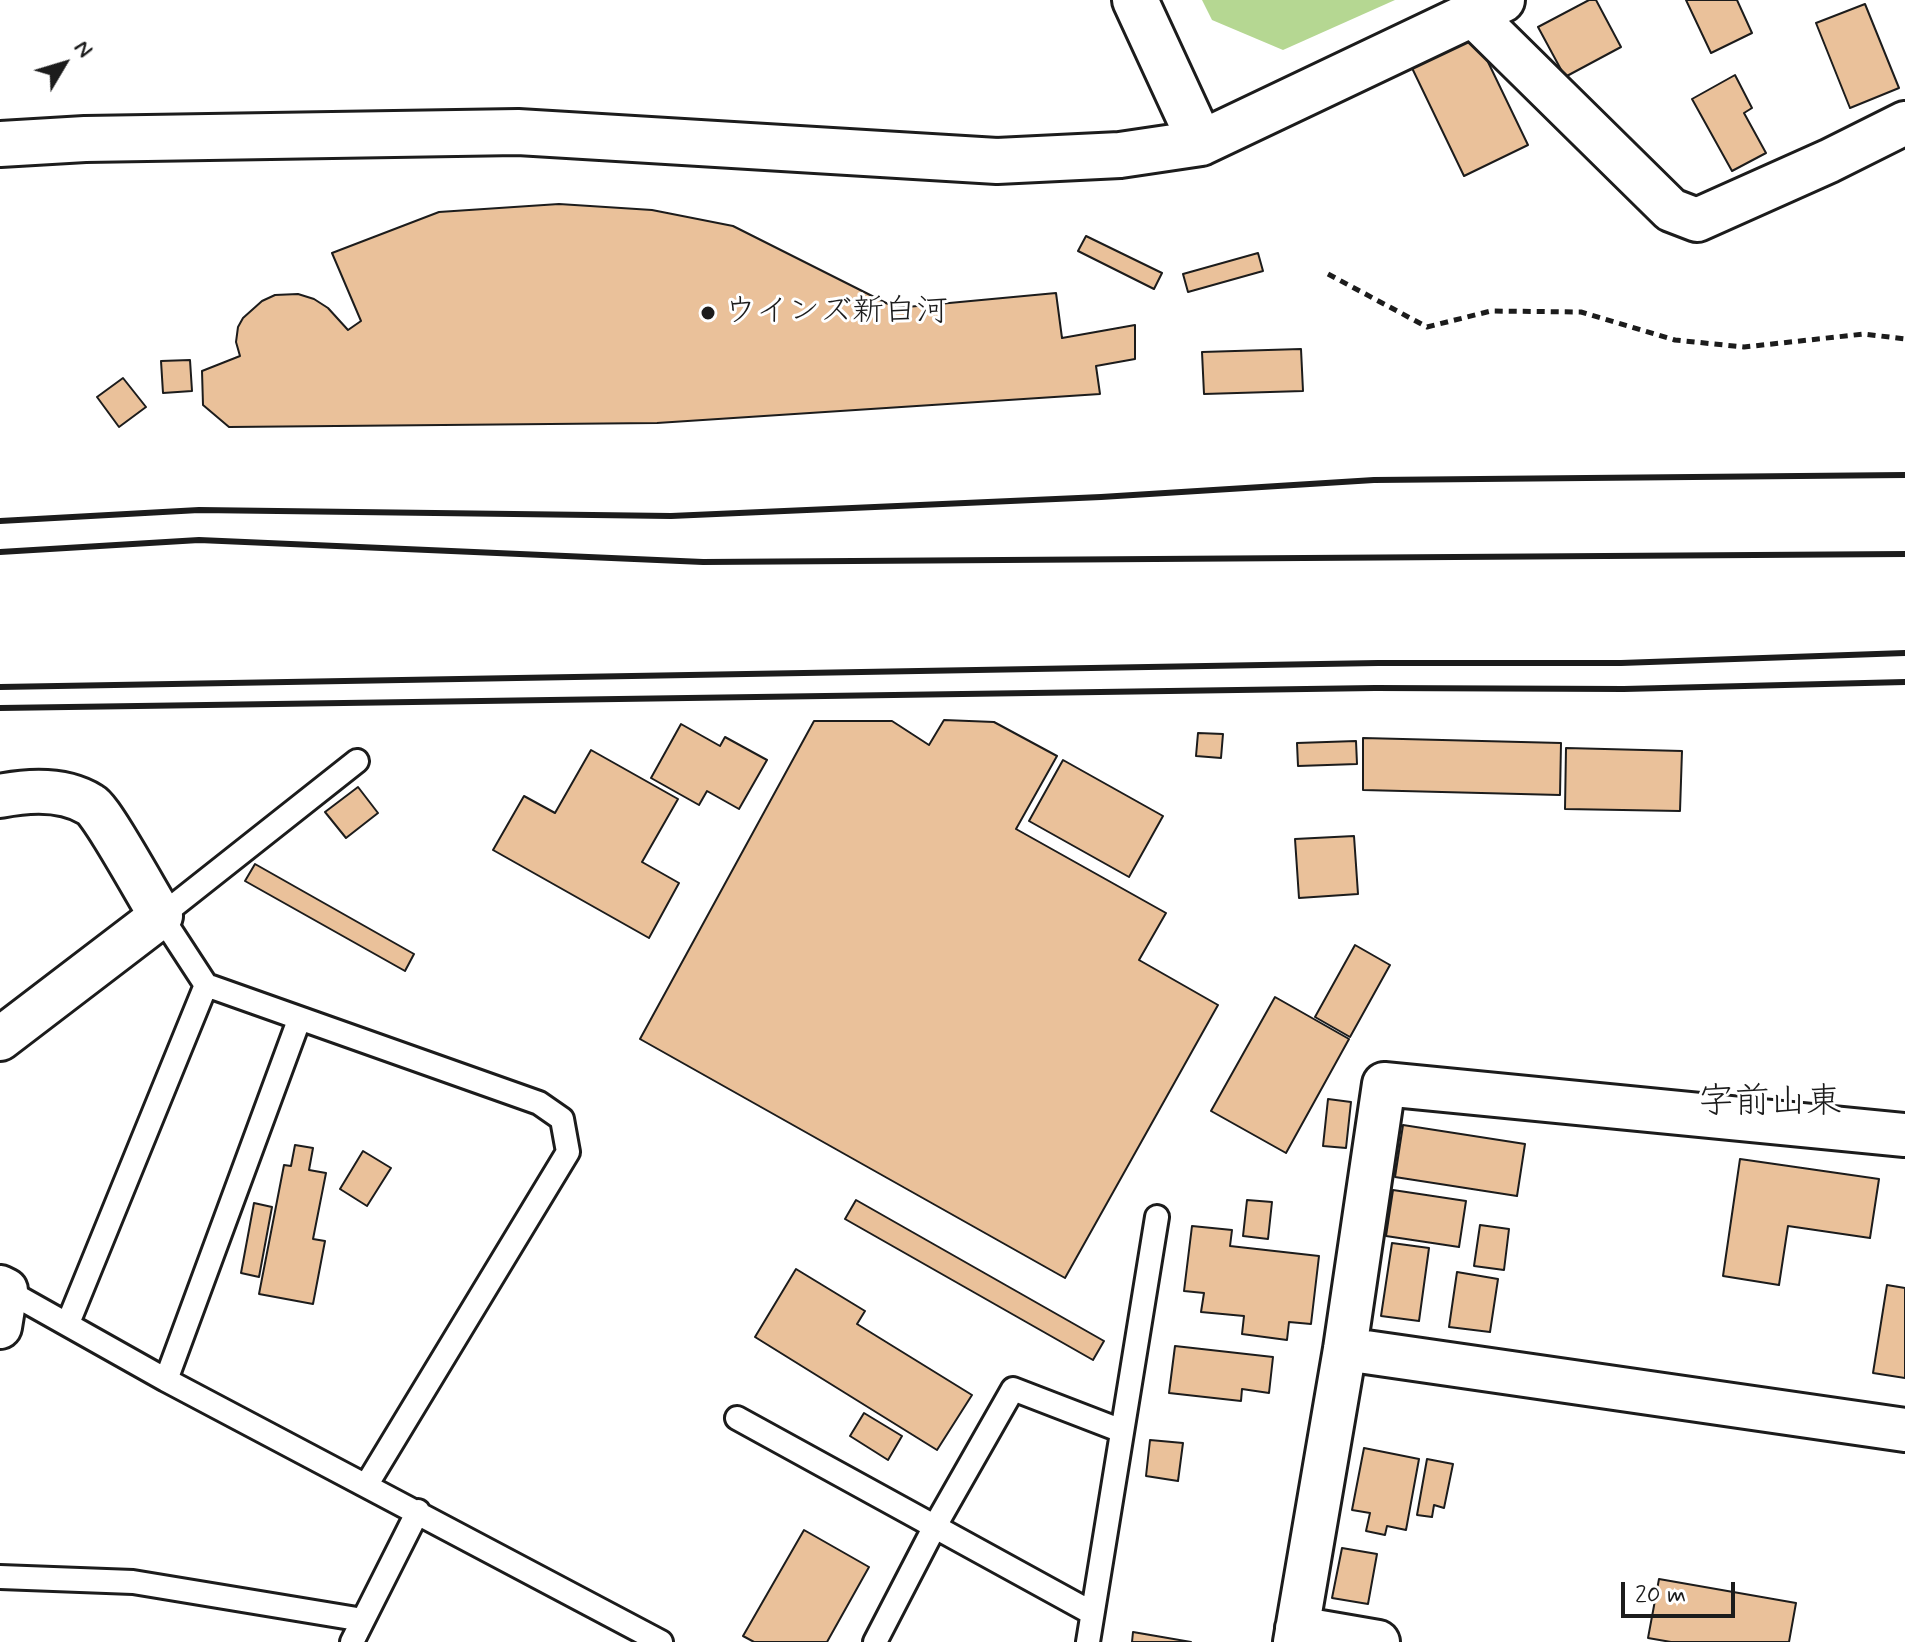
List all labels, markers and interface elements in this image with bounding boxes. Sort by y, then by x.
north arrow [24,24,104,104]
text: N [67,35,98,64]
place label: ウインズ新白河 [724,294,948,332]
marker: ウインズ新白河 [699,304,717,322]
district label: 字前山東 [1698,1082,1842,1126]
scale bar [1625,1566,1739,1616]
text: 20 m [1635,1580,1686,1611]

